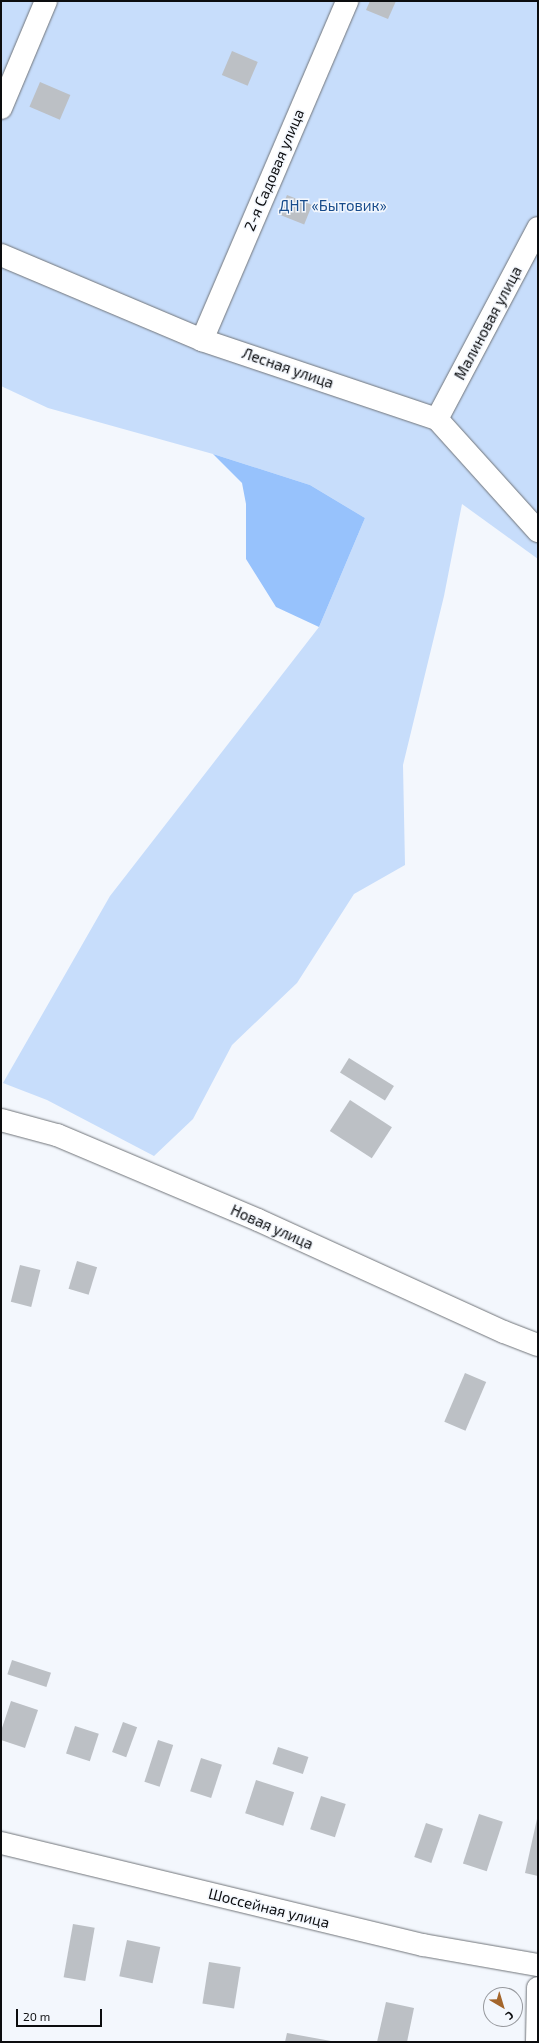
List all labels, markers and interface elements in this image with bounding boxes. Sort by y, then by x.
street label: 2-я Садовая улица [240,106,308,234]
park label: ДНТ «Бытовик» [279,197,387,215]
street label: Малиновая улица [450,263,526,383]
street label: Лесная улица [240,344,336,392]
street label: Новая улица [228,1201,316,1253]
street label: Шоссейная улица [207,1884,331,1932]
north arrow [483,1987,523,2027]
scale bar [18,2001,104,2027]
text: 20 m [23,2009,50,2023]
text: С [504,2009,517,2023]

